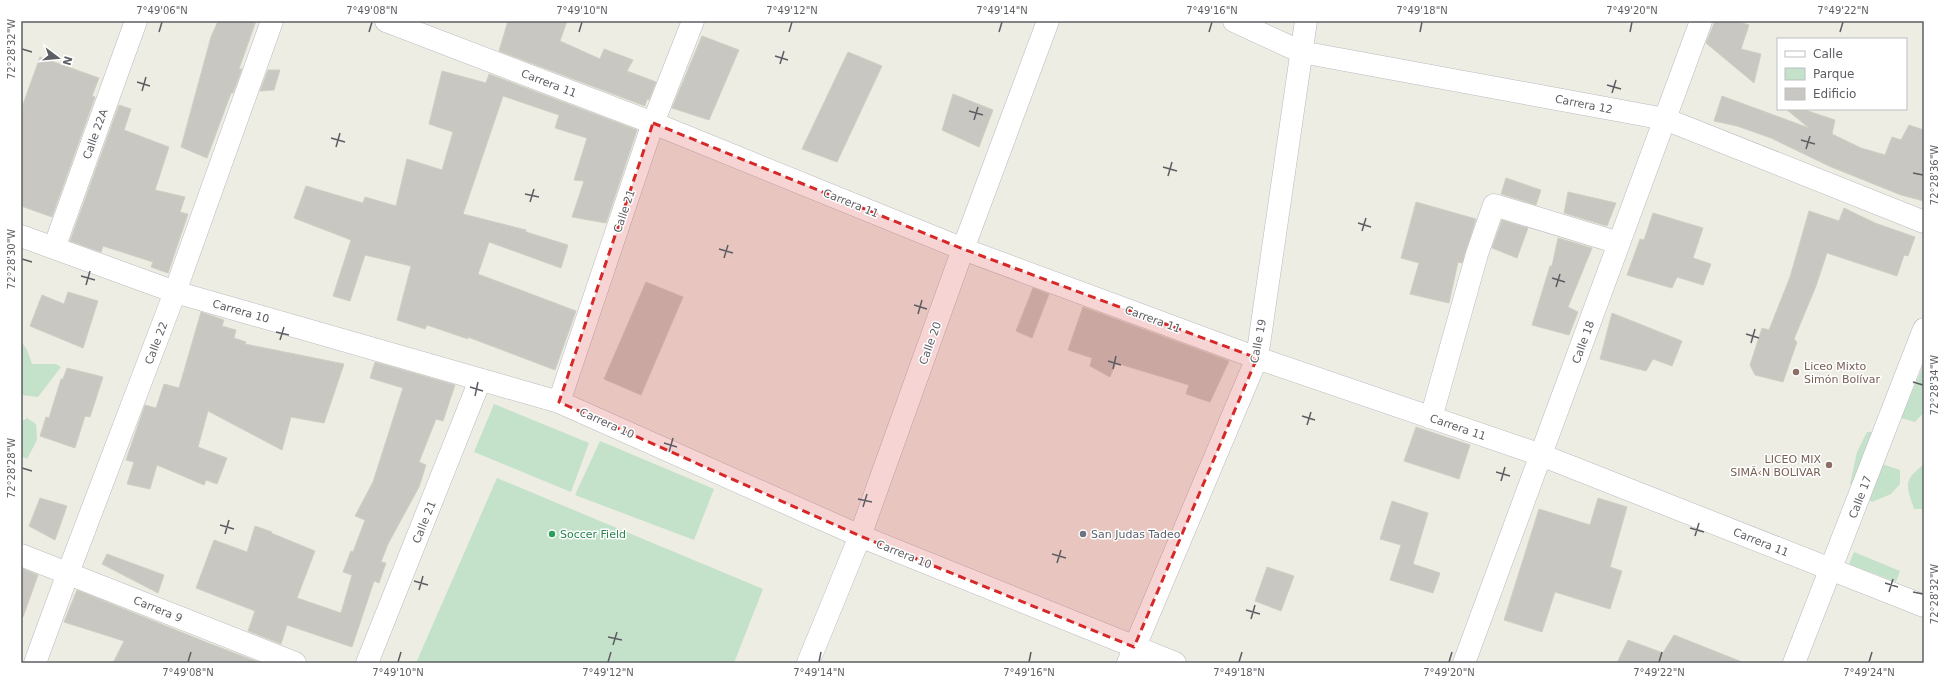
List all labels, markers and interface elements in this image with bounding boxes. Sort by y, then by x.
text: 7°49'06"N [136,5,188,16]
text: 7°49'08"N [346,5,398,16]
text: 7°49'10"N [556,5,608,16]
text: 7°49'12"N [766,5,818,16]
text: 7°49'14"N [976,5,1028,16]
text: 7°49'16"N [1186,5,1238,16]
text: 7°49'18"N [1396,5,1448,16]
text: 7°49'20"N [1606,5,1658,16]
text: 7°49'22"N [1817,5,1869,16]
text: 72°28'32"W [6,19,17,79]
north arrow [38,38,78,78]
legend [1777,38,1907,110]
text: Calle [1813,47,1843,61]
text: N [60,54,75,67]
street label: Carrera 11 [519,67,578,100]
text: Parque [1813,67,1854,81]
text: Edificio [1813,87,1856,101]
street label: Carrera 12 [1554,93,1614,116]
street label: Calle 22A [80,107,111,161]
text: 72°28'36"W [1929,145,1940,205]
street label: Carrera 11 [821,186,880,220]
street label: Calle 21 [611,188,638,234]
text: 72°28'30"W [6,229,17,289]
street label: Carrera 10 [211,297,271,326]
street label: Carrera 11 [1123,303,1183,336]
street label: Calle 19 [1248,318,1269,364]
street label: Calle 18 [1570,319,1597,365]
street label: Calle 22 [142,320,171,366]
street label: Calle 20 [917,320,944,366]
text: 72°28'34"W [1929,355,1940,415]
place label: Liceo Mixto Simón Bolívar [1804,360,1881,386]
marker: Liceo Mixto Simón Bolívar [1791,367,1801,377]
street label: Carrera 10 [577,406,636,441]
street label: Carrera 11 [1428,412,1488,443]
text: 72°28'28"W [6,438,17,498]
place label: LICEO MIX SIMÃ‹N BOLIVAR [1730,453,1821,479]
marker: LICEO MIX SIMÃ‹N BOLIVAR [1824,460,1834,470]
street label: Calle 17 [1846,474,1875,520]
street label: Calle 21 [410,499,439,545]
street label: Carrera 11 [1731,525,1790,559]
place label: Soccer Field [560,528,626,541]
place label: San Judas Tadeo [1091,528,1181,541]
marker: Soccer Field [547,529,557,539]
marker: San Judas Tadeo [1078,529,1088,539]
street label: Carrera 10 [874,537,933,571]
text: 72°28'32"W [1929,564,1940,624]
street label: Carrera 9 [131,594,184,625]
text: 7°49'08"N [162,667,214,678]
text: 7°49'10"N [372,667,424,678]
text: 7°49'12"N [582,667,634,678]
text: 7°49'14"N [793,667,845,678]
text: 7°49'16"N [1003,667,1055,678]
text: 7°49'18"N [1213,667,1265,678]
text: 7°49'20"N [1423,667,1475,678]
text: 7°49'22"N [1633,667,1685,678]
text: 7°49'24"N [1843,667,1895,678]

